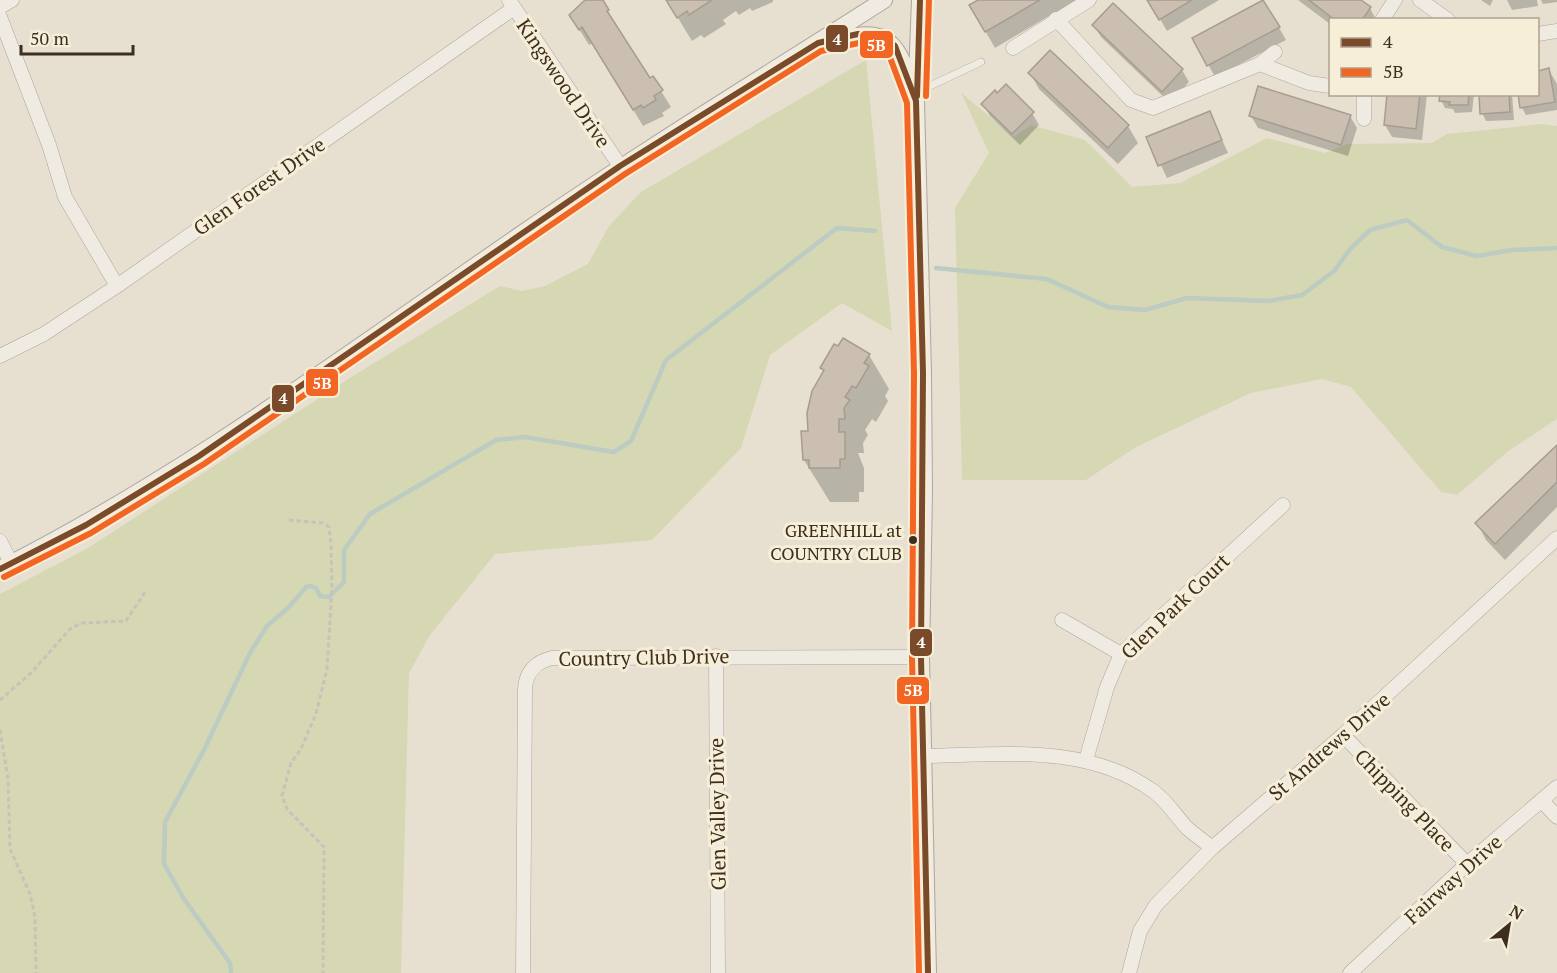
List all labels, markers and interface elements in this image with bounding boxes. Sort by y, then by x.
street label: Kingswood Drive [511,13,617,153]
scale bar [21,18,134,56]
legend [1329,18,1539,96]
line badge: 4 [825,24,849,53]
text: 50 m [30,26,70,50]
text: 4 [832,28,842,50]
text: 4 [1383,29,1393,53]
line badge: 5B [859,30,894,59]
text: 5B [866,34,886,56]
text: 5B [1383,59,1404,83]
street label: Glen Forest Drive [188,131,330,241]
line badge: 5B [305,368,339,397]
text: 5B [312,372,332,394]
line badge: 4 [271,384,295,413]
text: 4 [278,387,288,409]
place label: GREENHILL at COUNTRY CLUB [770,518,902,565]
marker: GREENHILL at COUNTRY CLUB [907,534,919,546]
street label: Glen Park Court [1115,547,1236,665]
line badge: 4 [909,628,933,657]
text: 4 [916,631,926,653]
street label: Country Club Drive [558,642,730,672]
line badge: 5B [896,676,930,705]
text: 5B [903,679,923,701]
street label: St Andrews Drive [1262,686,1396,806]
street label: Glen Valley Drive [702,737,732,891]
street label: Chipping Place [1349,743,1461,857]
street label: Fairway Drive [1399,828,1507,930]
north arrow [1479,895,1539,955]
text: N [1506,899,1527,925]

